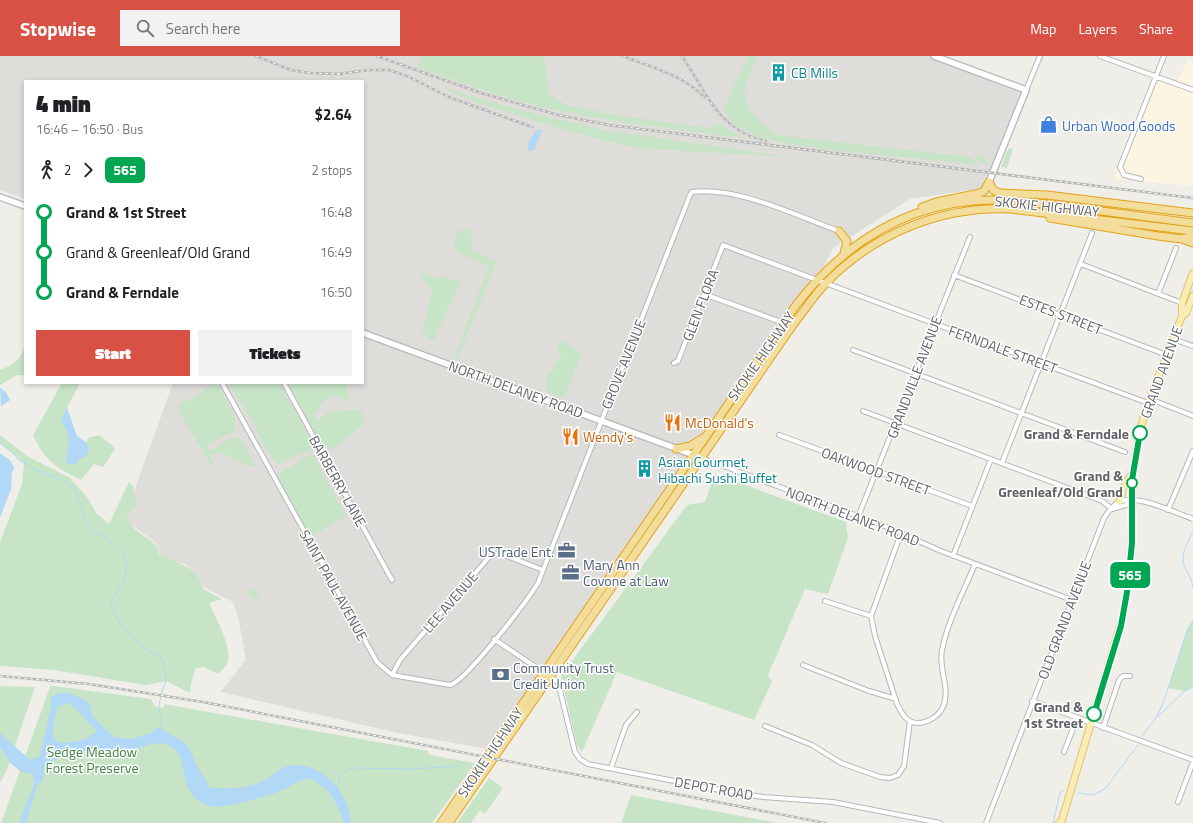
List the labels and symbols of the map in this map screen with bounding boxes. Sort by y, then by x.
building icon: CB Mills [768,62,788,82]
place label: CB Mills [791,62,838,83]
shop icon: Urban Wood Goods [1039,115,1059,135]
place label: Urban Wood Goods [1062,115,1176,136]
street label: SKOKIE HIGHWAY [994,190,1101,222]
street label: GLEN FLORA [677,265,724,344]
street label: ESTES STREET [1016,289,1106,340]
street label: SKOKIE HIGHWAY [722,307,800,405]
street label: GRANDVILLE AVENUE [881,312,947,441]
street label: GROVE AVENUE [595,316,651,412]
street label: FERNDALE STREET [946,320,1061,379]
street label: GRAND AVENUE [1135,323,1188,421]
street label: NORTH DELANEY ROAD [446,355,586,423]
restaurant icon: McDonald's [662,412,682,432]
place label: McDonald's [685,412,754,433]
place label: Grand & Ferndale [1024,423,1129,444]
marker: Grand & Ferndale [1132,425,1148,441]
restaurant icon: Wendy's [560,426,580,446]
place label: Wendy's [583,426,633,447]
street label: BARBERRY LANE [304,431,372,531]
street label: OAKWOOD STREET [818,441,934,501]
place label: Asian Gourmet, Hibachi Sushi Buffet [658,451,777,488]
building icon: Asian Gourmet, Hibachi Sushi Buffet [635,459,655,479]
place label: Grand & Greenleaf/Old Grand [998,465,1123,502]
marker: Grand & Greenleaf/Old Grand [1126,477,1138,489]
street label: NORTH DELANEY ROAD [783,481,923,551]
street label: SAINT PAUL AVENUE [295,526,373,645]
place label: USTrade Ent. [479,541,554,562]
office icon: USTrade Ent. [557,541,577,561]
place label: Mary Ann Covone at Law [583,554,669,591]
street label: OLD GRAND AVENUE [1032,558,1096,682]
office icon: Mary Ann Covone at Law [560,562,580,582]
line badge: 565 [1107,562,1153,588]
street label: LEE AVENUE [417,566,483,637]
place label: Community Trust Credit Union [513,657,614,694]
bank icon: Community Trust Credit Union [490,665,510,685]
place label: Grand & 1st Street [1023,696,1083,733]
street label: SKOKIE HIGHWAY [452,702,528,801]
marker: Grand & 1st Street [1086,706,1102,722]
park label: Sedge Meadow Forest Preserve [46,741,138,778]
street label: DEPOT ROAD [673,771,755,805]

